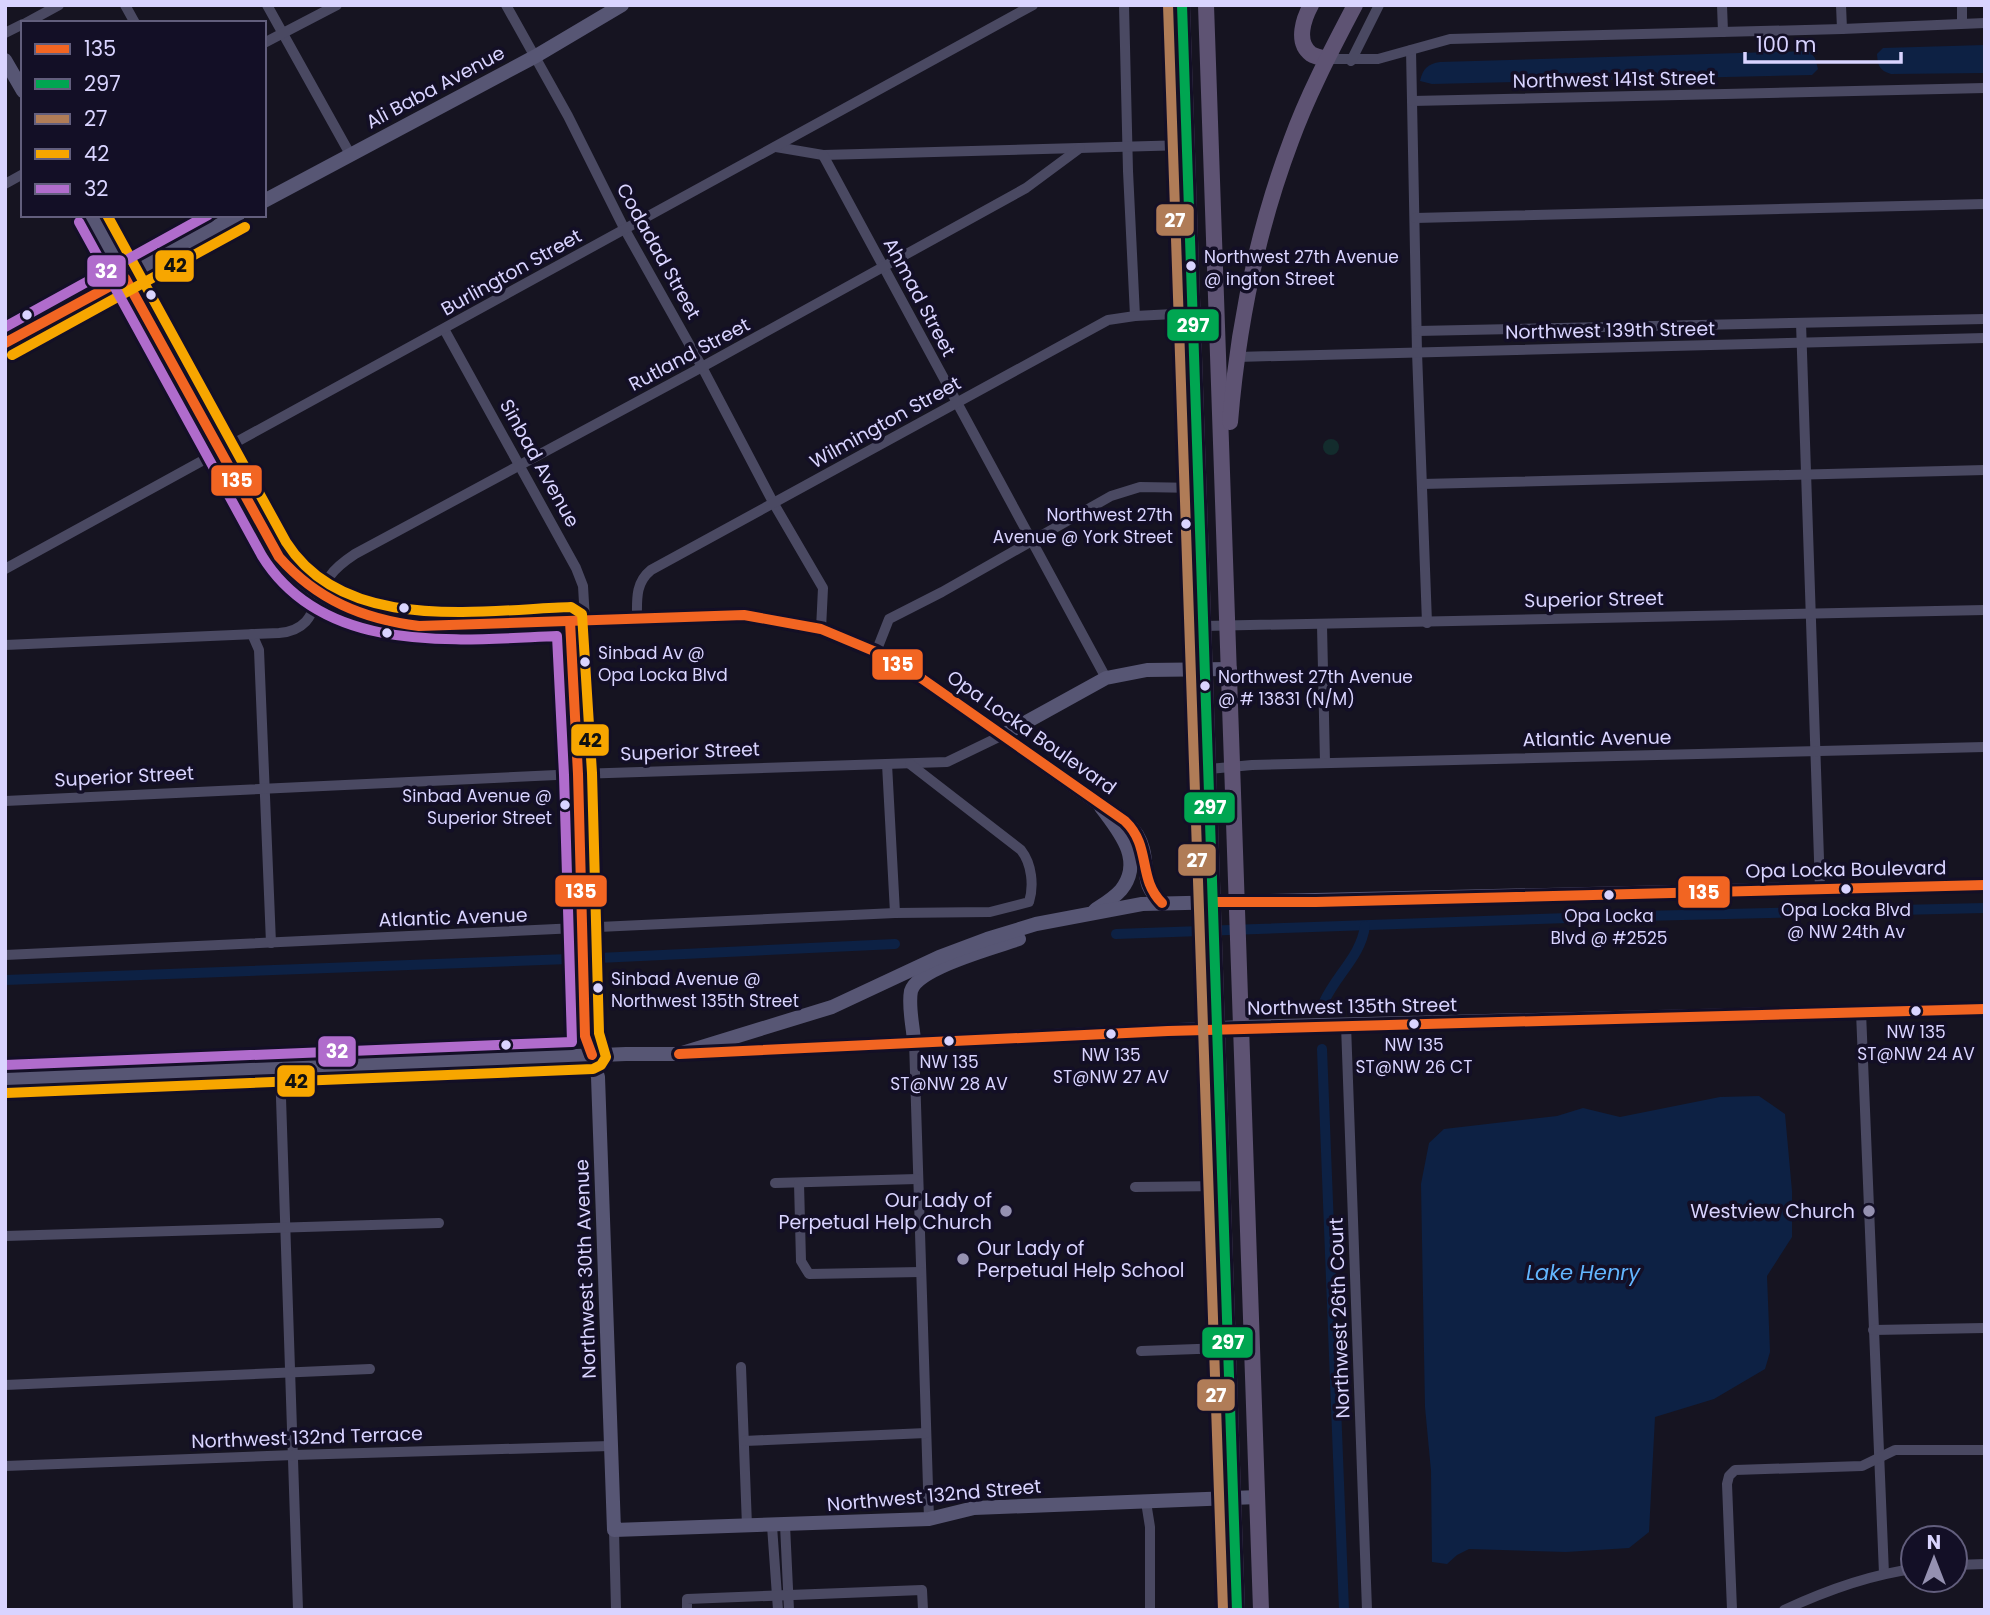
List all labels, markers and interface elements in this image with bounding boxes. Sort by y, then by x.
legend [21,21,266,217]
scale bar [1745,21,1901,65]
text: 100 m [1756,30,1816,59]
text: 135 [84,34,116,63]
street label: Ali Baba Avenue [361,39,509,135]
street label: Northwest 141st Street [1512,64,1716,95]
text: 297 [84,69,121,98]
text: 27 [84,104,108,133]
text: 42 [84,139,109,168]
text: 32 [84,174,108,203]
street label: Codadad Street [610,178,707,324]
line badge: 27 [1155,203,1195,237]
text: 27 [1164,207,1186,234]
street label: Burlington Street [436,222,587,322]
street label: Ahmad Street [877,233,962,361]
place label: Northwest 27th Avenue @ ington Street [1204,245,1399,291]
line badge: 42 [154,249,195,283]
text: 42 [163,252,187,279]
line badge: 32 [86,254,127,288]
text: 32 [95,258,117,285]
marker: Northwest 27th Avenue @ ington Street [1184,259,1198,273]
unlabelled marker [144,288,158,302]
unlabelled marker [20,308,34,322]
line badge: 297 [1166,308,1220,342]
street label: Rutland Street [624,311,755,398]
text: 297 [1177,312,1209,339]
street label: Northwest 139th Street [1505,315,1715,346]
street label: Wilmington Street [805,370,966,475]
street label: Sinbad Avenue [493,394,586,532]
line badge: 135 [210,464,263,497]
text: 135 [222,467,253,494]
place label: Northwest 27th Avenue @ York Street [993,503,1173,549]
marker: Northwest 27th Avenue @ York Street [1179,517,1193,531]
street label: Superior Street [1524,585,1664,614]
unlabelled marker [397,601,411,615]
unlabelled marker [380,626,394,640]
place label: Sinbad Av @ Opa Locka Blvd [598,641,728,687]
line badge: 135 [871,648,924,681]
text: 135 [883,651,914,678]
marker: Sinbad Av @ Opa Locka Blvd [578,655,592,669]
street label: Opa Locka Boulevard [942,664,1122,801]
place label: Northwest 27th Avenue @ # 13831 (N/M) [1218,665,1413,711]
marker: Northwest 27th Avenue @ # 13831 (N/M) [1198,679,1212,693]
line badge: 42 [570,723,610,757]
street label: Atlantic Avenue [1522,724,1672,753]
text: 42 [578,727,602,754]
street label: Superior Street [620,736,760,767]
street label: Superior Street [54,759,195,794]
place label: Sinbad Avenue @ Superior Street [402,784,552,830]
line badge: 297 [1183,791,1236,824]
text: 297 [1194,794,1226,821]
marker: Sinbad Avenue @ Superior Street [558,798,572,812]
line badge: 27 [1177,843,1217,877]
text: 27 [1186,847,1208,874]
street label: Opa Locka Boulevard [1745,854,1947,885]
line badge: 135 [554,874,608,908]
line badge: 135 [1677,875,1731,909]
text: 135 [566,878,597,905]
text: 135 [1689,879,1720,906]
marker: Opa Locka Blvd @ NW 24th Av [1839,882,1853,896]
marker: Opa Locka Blvd @ #2525 [1602,888,1616,902]
place label: Opa Locka Blvd @ NW 24th Av [1781,898,1911,944]
street label: Atlantic Avenue [378,901,528,934]
place label: Opa Locka Blvd @ #2525 [1550,904,1668,950]
place label: Sinbad Avenue @ Northwest 135th Street [611,967,799,1013]
marker: Sinbad Avenue @ Northwest 135th Street [591,981,605,995]
street label: Northwest 135th Street [1247,991,1457,1022]
marker: NW 135 ST@NW 24 AV [1909,1004,1923,1018]
marker: NW 135 ST@NW 26 CT [1407,1017,1421,1031]
place label: NW 135 ST@NW 24 AV [1857,1020,1975,1066]
marker: NW 135 ST@NW 27 AV [1104,1027,1118,1041]
place label: NW 135 ST@NW 26 CT [1356,1033,1472,1079]
marker: NW 135 ST@NW 28 AV [942,1034,956,1048]
line badge: 32 [317,1035,357,1068]
text: 32 [326,1038,348,1065]
unlabelled marker [499,1038,513,1052]
place label: NW 135 ST@NW 27 AV [1053,1043,1170,1089]
place label: NW 135 ST@NW 28 AV [890,1050,1008,1096]
line badge: 42 [276,1064,316,1098]
text: 42 [284,1068,308,1095]
street label: Northwest 30th Avenue [568,1159,603,1379]
place label: Our Lady of Perpetual Help Church [779,1187,992,1236]
place label: Westview Church [1690,1198,1855,1225]
marker: Our Lady of Perpetual Help Church [998,1203,1014,1219]
marker: Westview Church [1861,1203,1877,1219]
street label: Northwest 26th Court [1322,1217,1357,1419]
place label: Our Lady of Perpetual Help School [977,1235,1185,1284]
marker: Our Lady of Perpetual Help School [955,1251,971,1267]
water label: Lake Henry [1526,1258,1641,1287]
line badge: 297 [1201,1326,1254,1359]
text: 297 [1212,1329,1244,1356]
line badge: 27 [1196,1378,1236,1412]
text: 27 [1205,1382,1227,1409]
street label: Northwest 132nd Terrace [191,1420,423,1455]
street label: Northwest 132nd Street [826,1473,1042,1518]
north arrow [1899,1524,1969,1594]
text: N [1927,1529,1941,1556]

